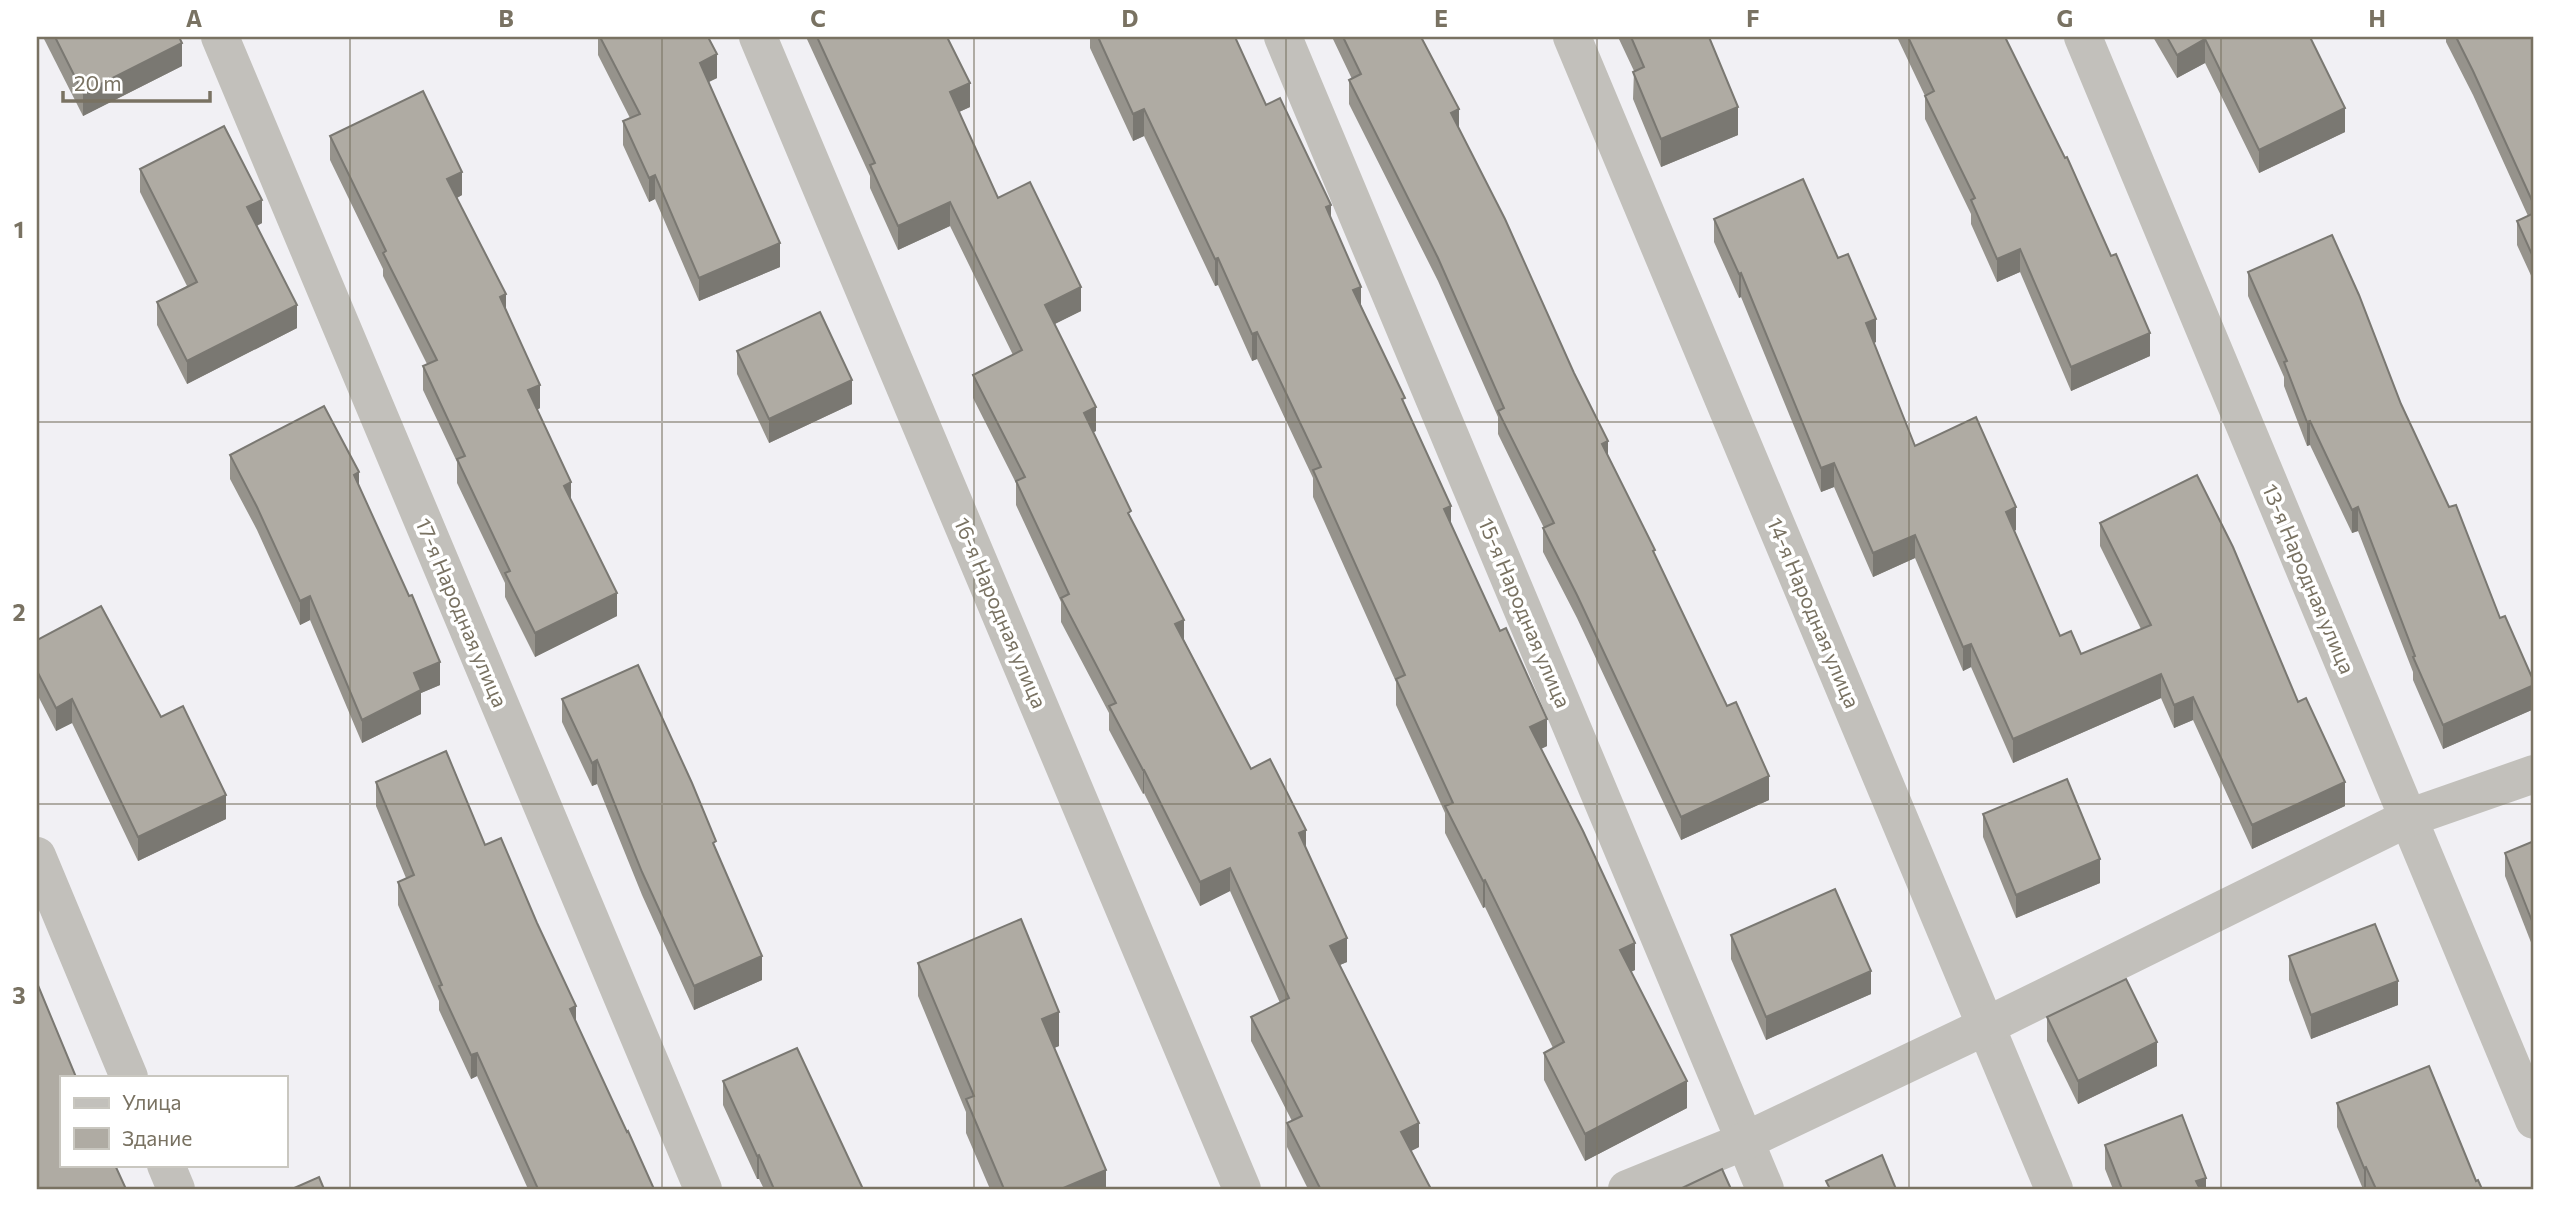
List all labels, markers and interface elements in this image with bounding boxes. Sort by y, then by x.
text: A [186,4,203,32]
text: B [498,4,514,32]
text: C [810,4,826,32]
text: D [1122,4,1139,32]
text: E [1434,4,1448,32]
text: F [1746,4,1760,32]
text: G [2057,4,2073,32]
text: H [2368,4,2386,32]
scale bar [63,60,210,104]
text: 20 m [74,70,122,95]
text: 1 [14,215,24,243]
street label: 13-я Народная улица [2258,480,2361,677]
street label: 16-я Народная улица [950,513,1053,711]
street label: 14-я Народная улица [1763,513,1866,711]
street label: 17-я Народная улица [411,514,514,711]
street label: 15-я Народная улица [1474,514,1577,711]
text: 2 [12,598,26,626]
text: 3 [12,981,26,1009]
legend [60,1076,287,1166]
text: Улица [122,1089,181,1114]
text: Здание [122,1125,192,1150]

